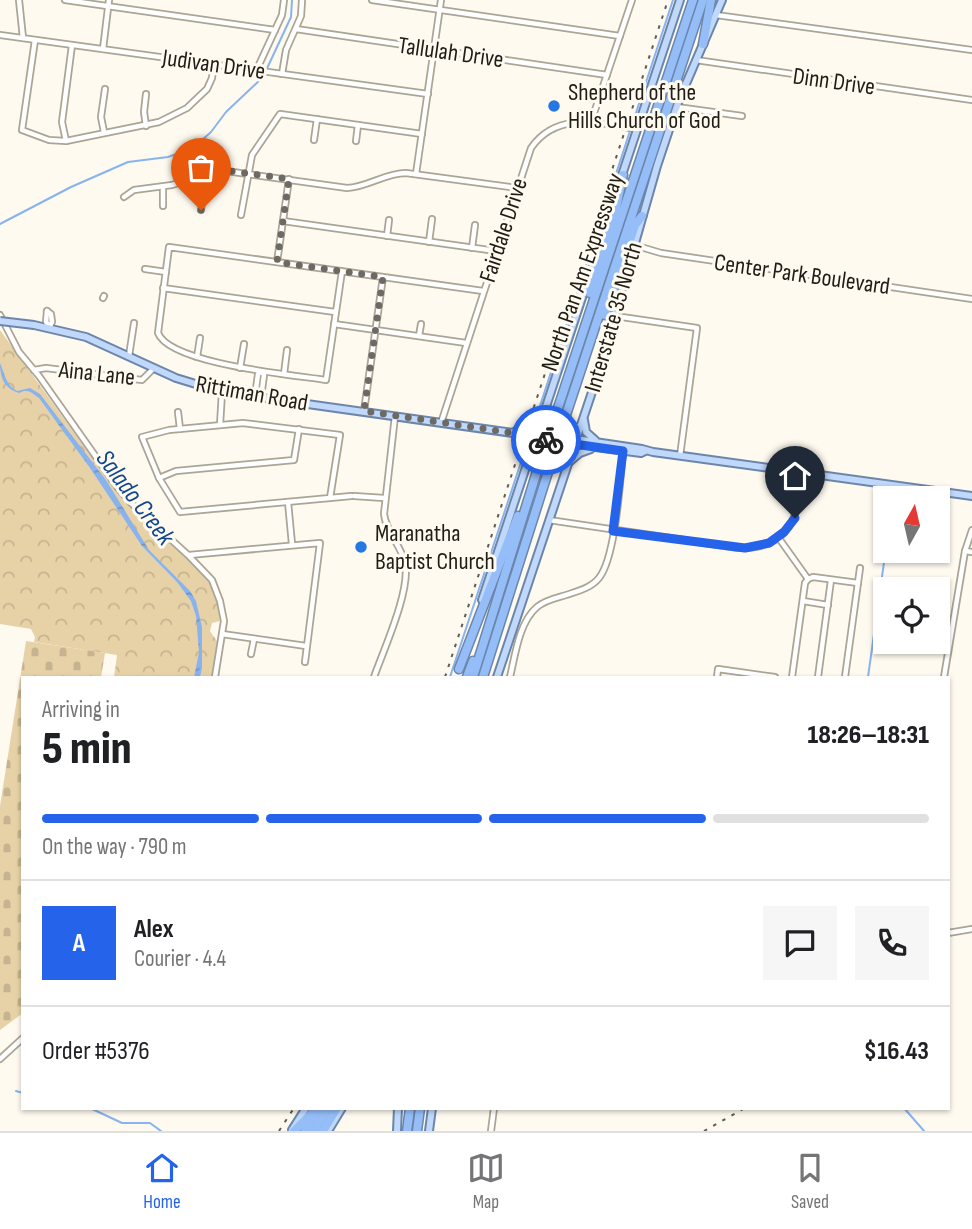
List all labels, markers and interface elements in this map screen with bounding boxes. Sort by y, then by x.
street label: Tallulah Drive [396,31,505,74]
street label: Judivan Drive [160,43,267,86]
street label: Dinn Drive [791,61,877,102]
place label: Shepherd of the Hills Church of God [568,78,721,135]
marker: Shepherd of the Hills Church of God [546,98,562,114]
pin [171,138,231,210]
icon: bag [182,149,220,187]
street label: North Pan Am Expressway [535,169,630,375]
street label: Fairdale Drive [473,174,534,286]
street label: Interstate 35 North [578,239,649,395]
street label: Center Park Boulevard [712,248,892,301]
street label: Aina Lane [57,355,136,392]
street label: Rittiman Road [194,369,310,418]
courier [511,405,581,475]
icon: bike [527,421,565,459]
water label: Salado Creek [89,444,181,553]
pin [765,446,825,518]
icon: home [776,457,814,495]
north arrow [873,486,950,564]
map controls [873,486,950,654]
place label: Maranatha Baptist Church [375,519,495,576]
marker: Maranatha Baptist Church [353,539,369,555]
button: locate [873,577,950,654]
text: Arriving in [42,696,120,724]
text: 18:26–18:31 [808,720,929,751]
text: 5 min [42,722,132,777]
text: On the way · 790 m [42,833,187,861]
button: chat [763,906,837,980]
button: phone [855,906,929,980]
text: Alex [134,914,174,945]
text: A [73,928,85,959]
text: Courier · 4.4 [134,945,226,973]
text: Order #5376 [42,1036,150,1067]
text: $16.43 [864,1036,929,1067]
tab: Home [143,1149,181,1214]
tab: Map [467,1149,505,1214]
tab: Saved [791,1149,829,1214]

